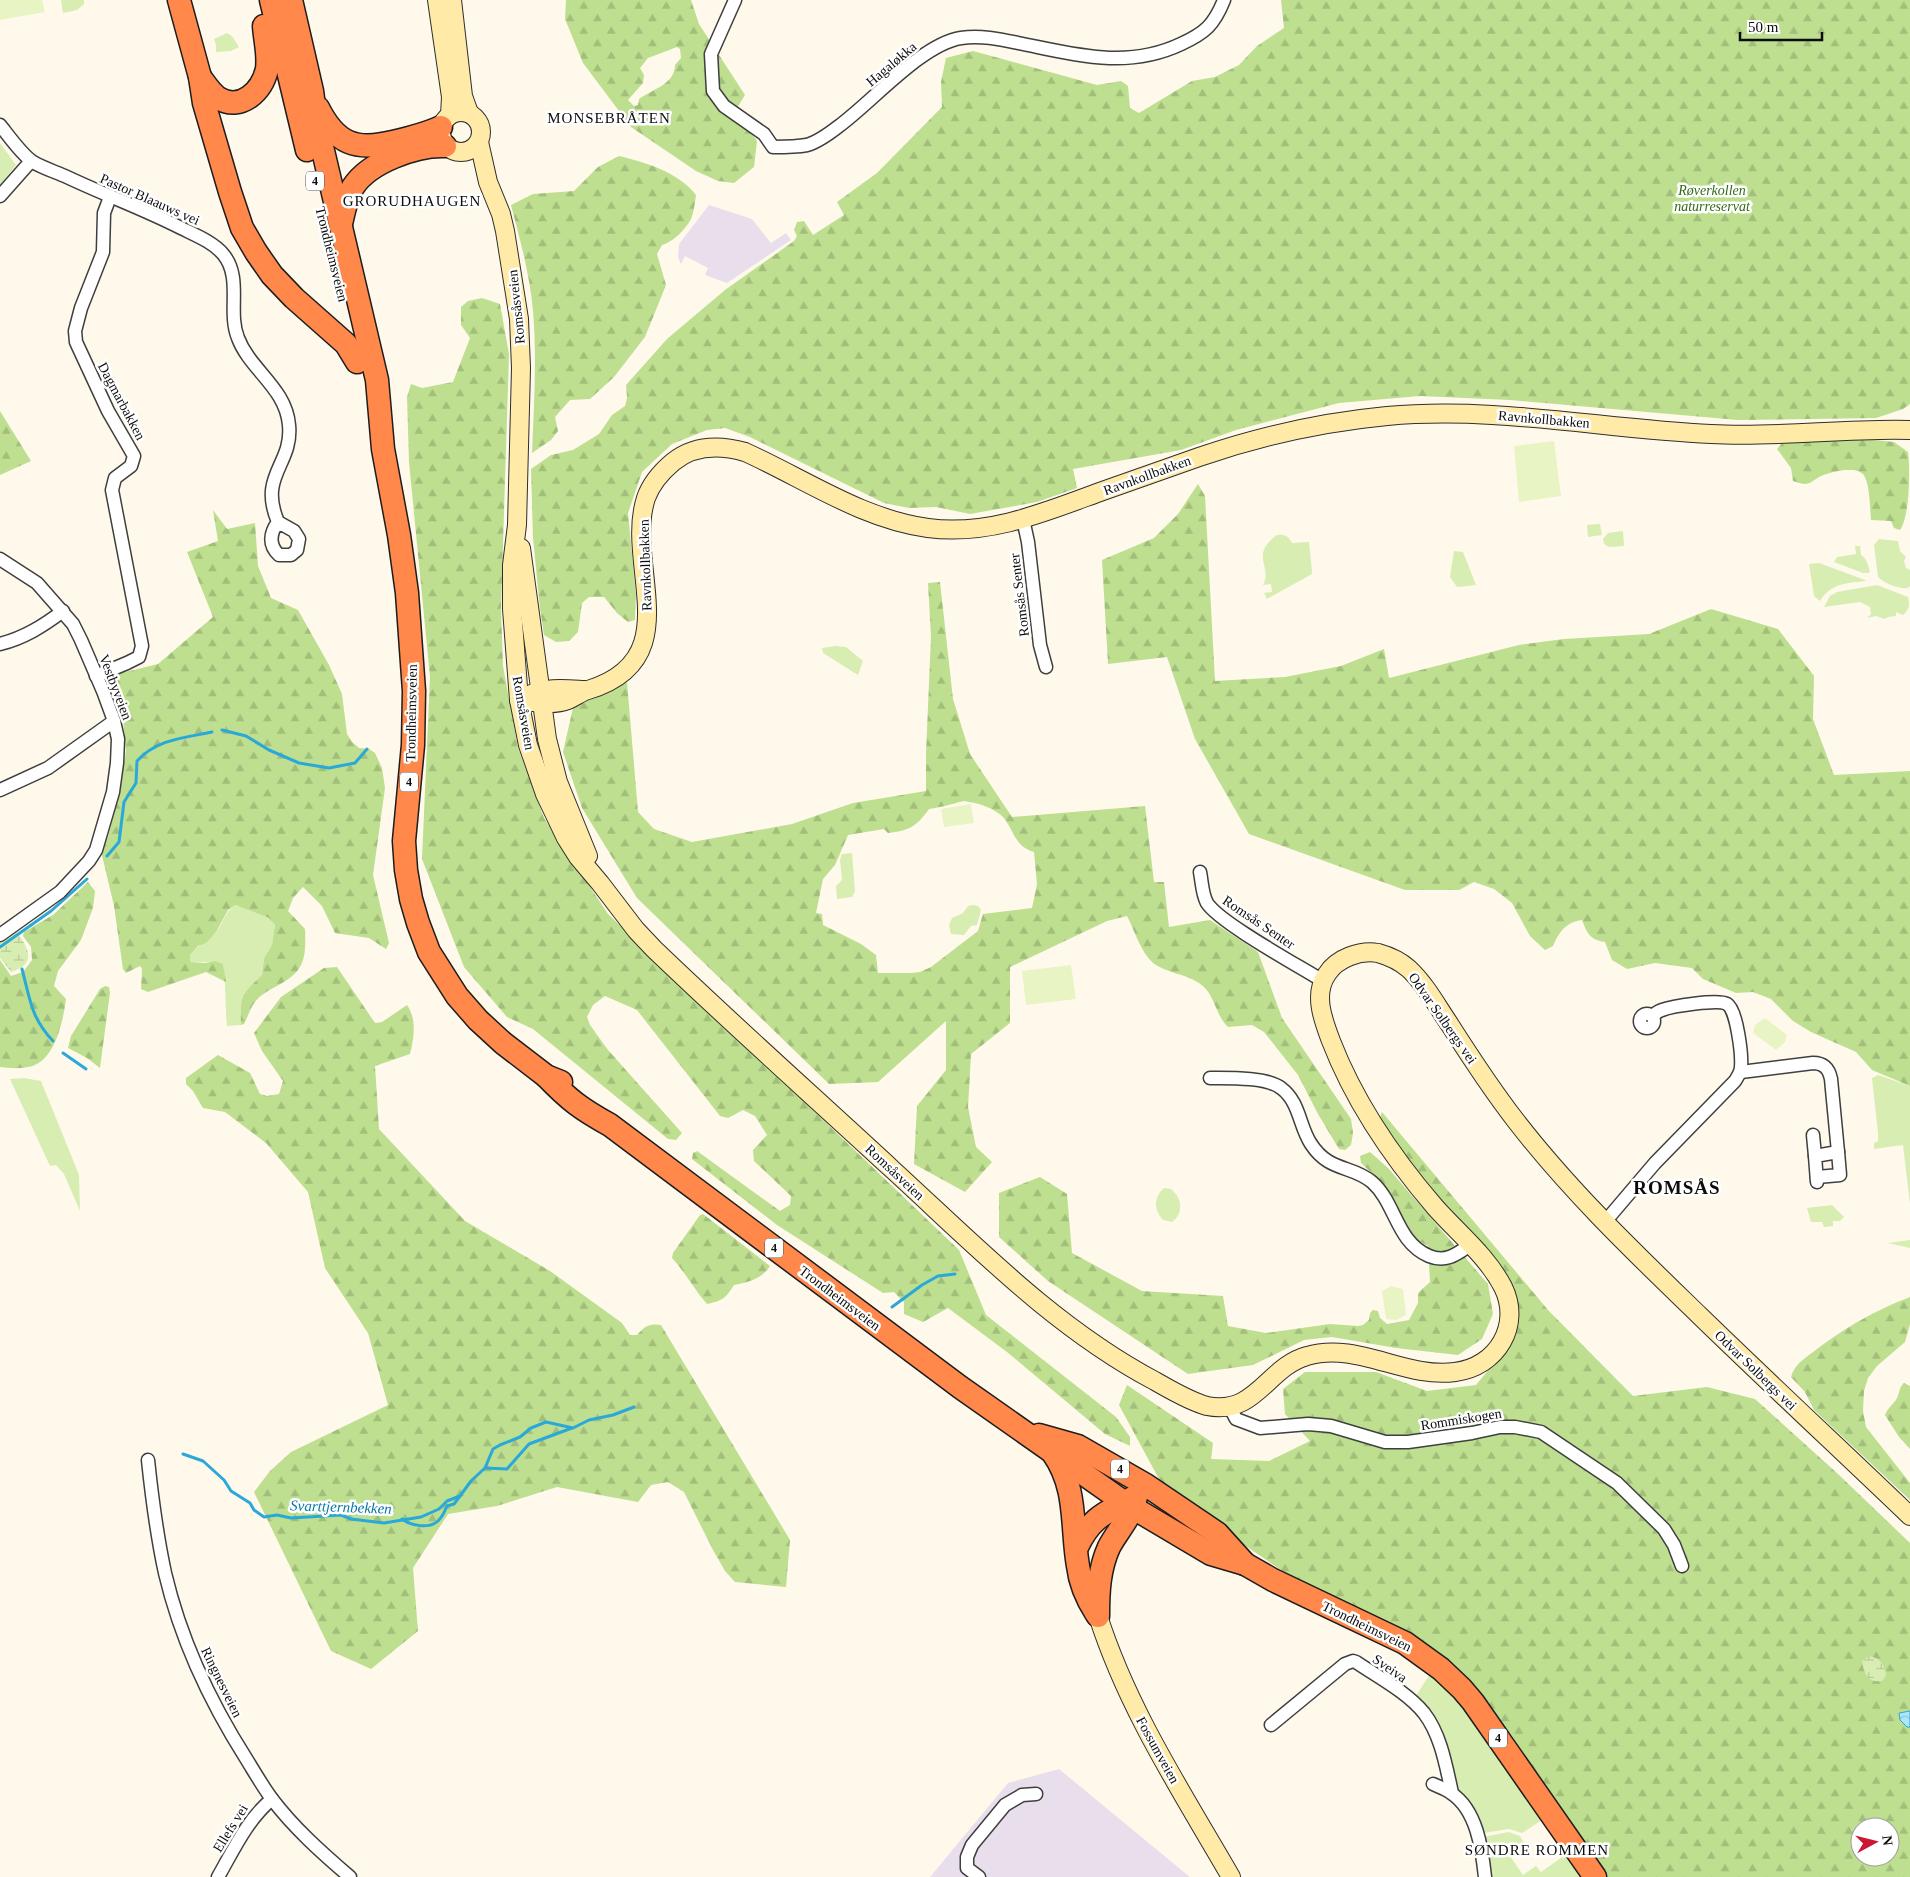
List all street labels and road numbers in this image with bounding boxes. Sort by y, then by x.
street label: Hagaløkka [863,39,920,90]
street label: Pastor Blaauws vei [98,171,202,228]
road number: 4 [306,172,324,190]
street label: Trondheimsveien [312,205,351,303]
street label: Romsåsveien [505,269,528,345]
street label: Dagmarbakken [95,360,148,443]
street label: Ravnkollbakken [1498,408,1590,431]
street label: Ravnkollbakken [1101,453,1193,498]
street label: Ravnkollbakken [636,519,655,611]
street label: Romsås Senter [1007,552,1032,637]
street label: Vestbyveien [96,653,135,722]
street label: Trondheimsveien [403,664,420,762]
street label: Romsåsveien [510,675,537,751]
road number: 4 [400,772,418,792]
street label: Romsås Senter [1220,893,1298,952]
street label: Odvar Solbergs vei [1406,970,1480,1067]
street label: Romsåsveien [862,1141,927,1203]
road number: 4 [765,1238,783,1258]
street label: Trondheimsveien [796,1263,883,1334]
street label: Odvar Solbergs vei [1712,1328,1800,1413]
street label: Rommiskogen [1420,1406,1503,1433]
road number: 4 [1111,1460,1129,1478]
street label: Trondheimsveien [1320,1598,1414,1655]
street label: Ringnesveien [198,1645,245,1720]
street label: Sveiva [1370,1651,1410,1686]
street label: Fossumveien [1133,1714,1182,1786]
road number: 4 [1489,1729,1507,1748]
street label: Ellefs vei [210,1802,251,1855]

